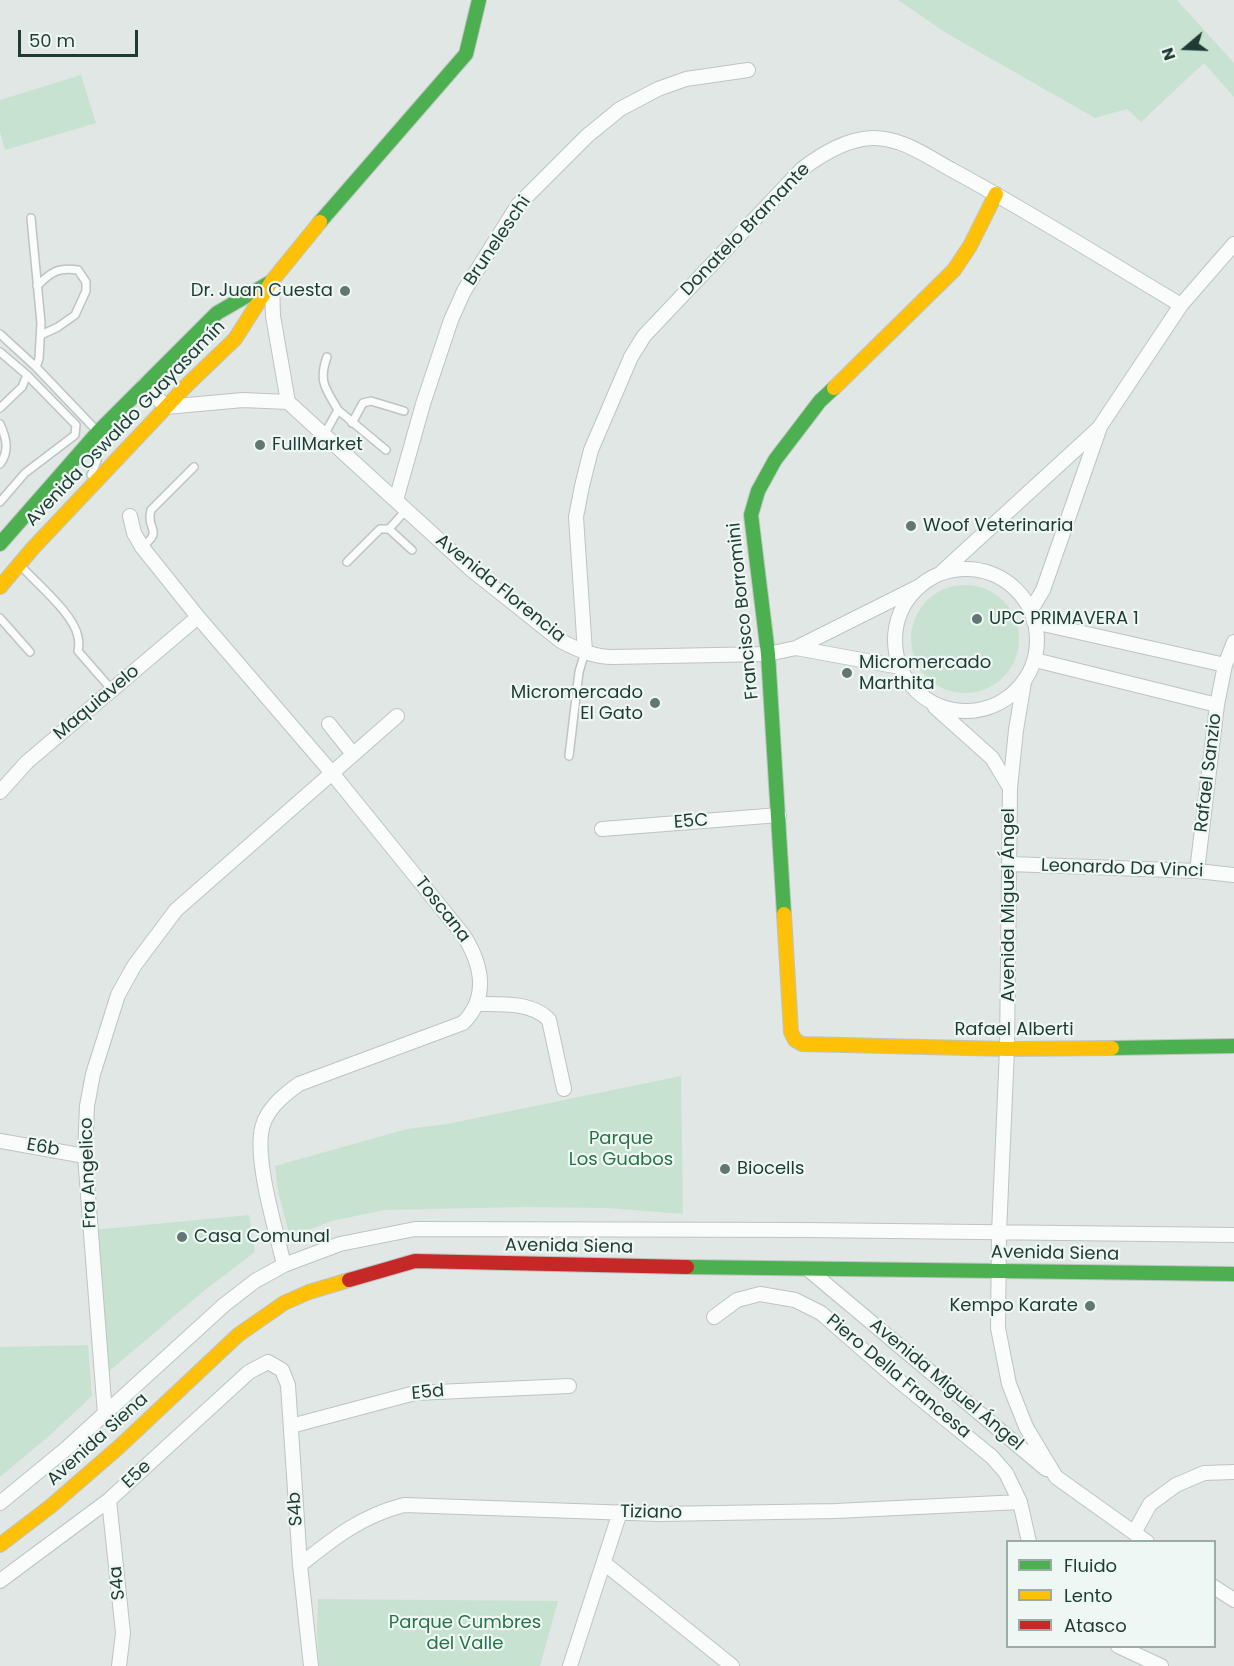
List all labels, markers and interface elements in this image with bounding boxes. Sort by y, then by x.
scale bar [21,18,141,56]
north arrow [1156,18,1216,78]
text: 50 m [29,28,75,53]
text: N [1156,45,1181,63]
street label: Donatelo Bramante [677,159,815,301]
street label: Bruneleschi [460,192,536,290]
place label: Dr. Juan Cuesta [191,280,333,302]
marker: Dr. Juan Cuesta [338,284,352,298]
street label: Avenida Oswaldo Guayasamín [22,317,230,531]
place label: FullMarket [272,434,363,456]
marker: FullMarket [253,438,267,452]
place label: Woof Veterinaria [923,515,1074,537]
marker: Woof Veterinaria [904,519,918,533]
street label: Francisco Borromini [724,521,764,701]
street label: Avenida Florencia [431,530,569,648]
place label: UPC PRIMAVERA 1 [989,608,1139,630]
marker: UPC PRIMAVERA 1 [970,612,984,626]
place label: Micromercado Marthita [859,652,991,694]
street label: Maquiavelo [50,661,144,745]
marker: Micromercado Marthita [840,666,854,680]
place label: Micromercado El Gato [511,682,643,724]
marker: Micromercado El Gato [648,696,662,710]
street label: Rafael Sanzio [1191,712,1227,834]
street label: Avenida Miguel Ángel [998,808,1020,1002]
street label: E5C [673,810,709,834]
street label: Leonardo Da Vinci [1040,855,1204,883]
street label: Toscana [410,873,474,947]
street label: Rafael Alberti [954,1019,1074,1041]
street label: Fra Angelico [76,1117,102,1229]
park label: Parque Los Guabos [569,1128,673,1170]
street label: E6b [25,1135,61,1161]
place label: Biocells [737,1158,804,1180]
marker: Biocells [718,1162,732,1176]
place label: Casa Comunal [194,1226,330,1248]
marker: Casa Comunal [175,1230,189,1244]
street label: Avenida Siena [505,1235,633,1259]
street label: Avenida Siena [991,1242,1119,1266]
place label: Kempo Karate [949,1295,1078,1317]
marker: Kempo Karate [1083,1299,1097,1313]
street label: Piero Della Francesa [821,1310,975,1444]
street label: Avenida Miguel Ángel [865,1314,1027,1456]
street label: E5d [411,1381,445,1405]
street label: Avenida Siena [43,1389,153,1491]
street label: E5e [118,1456,156,1494]
street label: S4b [284,1491,308,1527]
street label: Tiziano [620,1502,682,1524]
legend [1006,1540,1216,1648]
text: Fluido [1064,1553,1117,1578]
street label: S4a [105,1565,131,1601]
text: Lento [1064,1583,1113,1608]
park label: Parque Cumbres del Valle [389,1612,541,1654]
text: Atasco [1064,1613,1127,1638]

